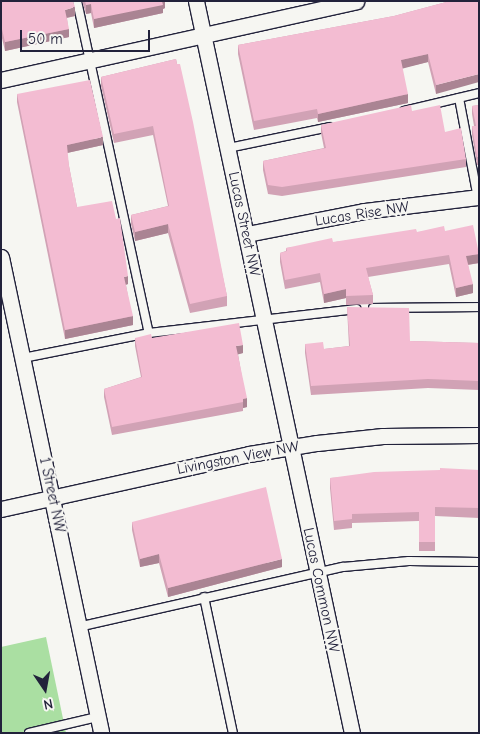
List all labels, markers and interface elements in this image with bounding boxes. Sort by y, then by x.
scale bar [22,20,152,52]
text: 50 m [28,30,63,48]
street label: Lucas Street NW [224,170,264,278]
street label: Lucas Rise NW [314,198,410,230]
street label: Livingston View NW [175,437,301,479]
street label: 1 Street NW [35,456,69,534]
street label: Lucas Common NW [299,526,343,654]
north arrow [20,664,70,714]
text: N [42,695,54,713]

